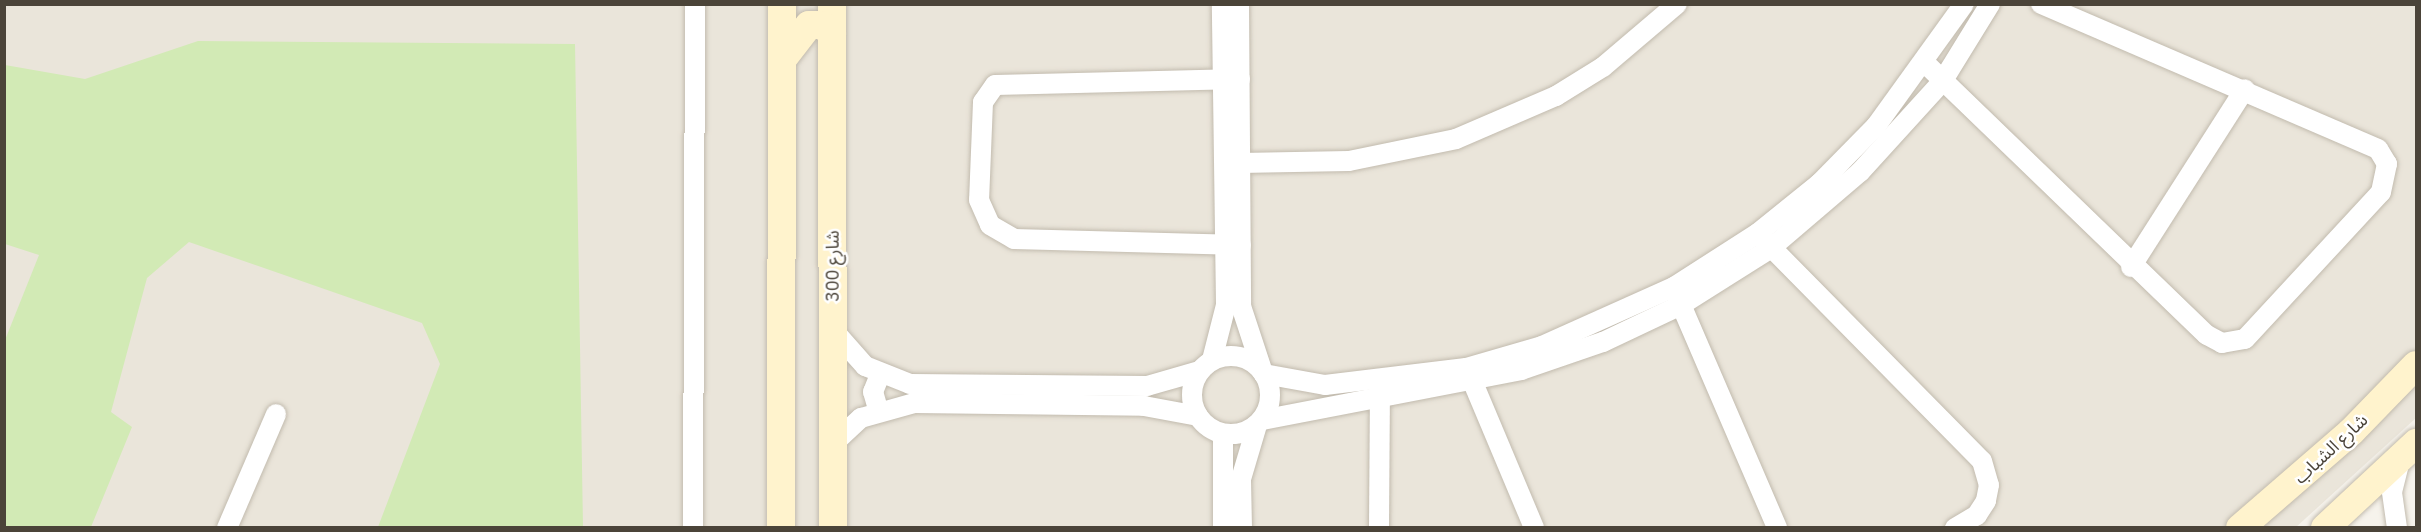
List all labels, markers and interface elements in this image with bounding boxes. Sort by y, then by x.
street label: شارع 300 [822,230,844,302]
street label: شارع الشباب [2290,409,2372,489]

